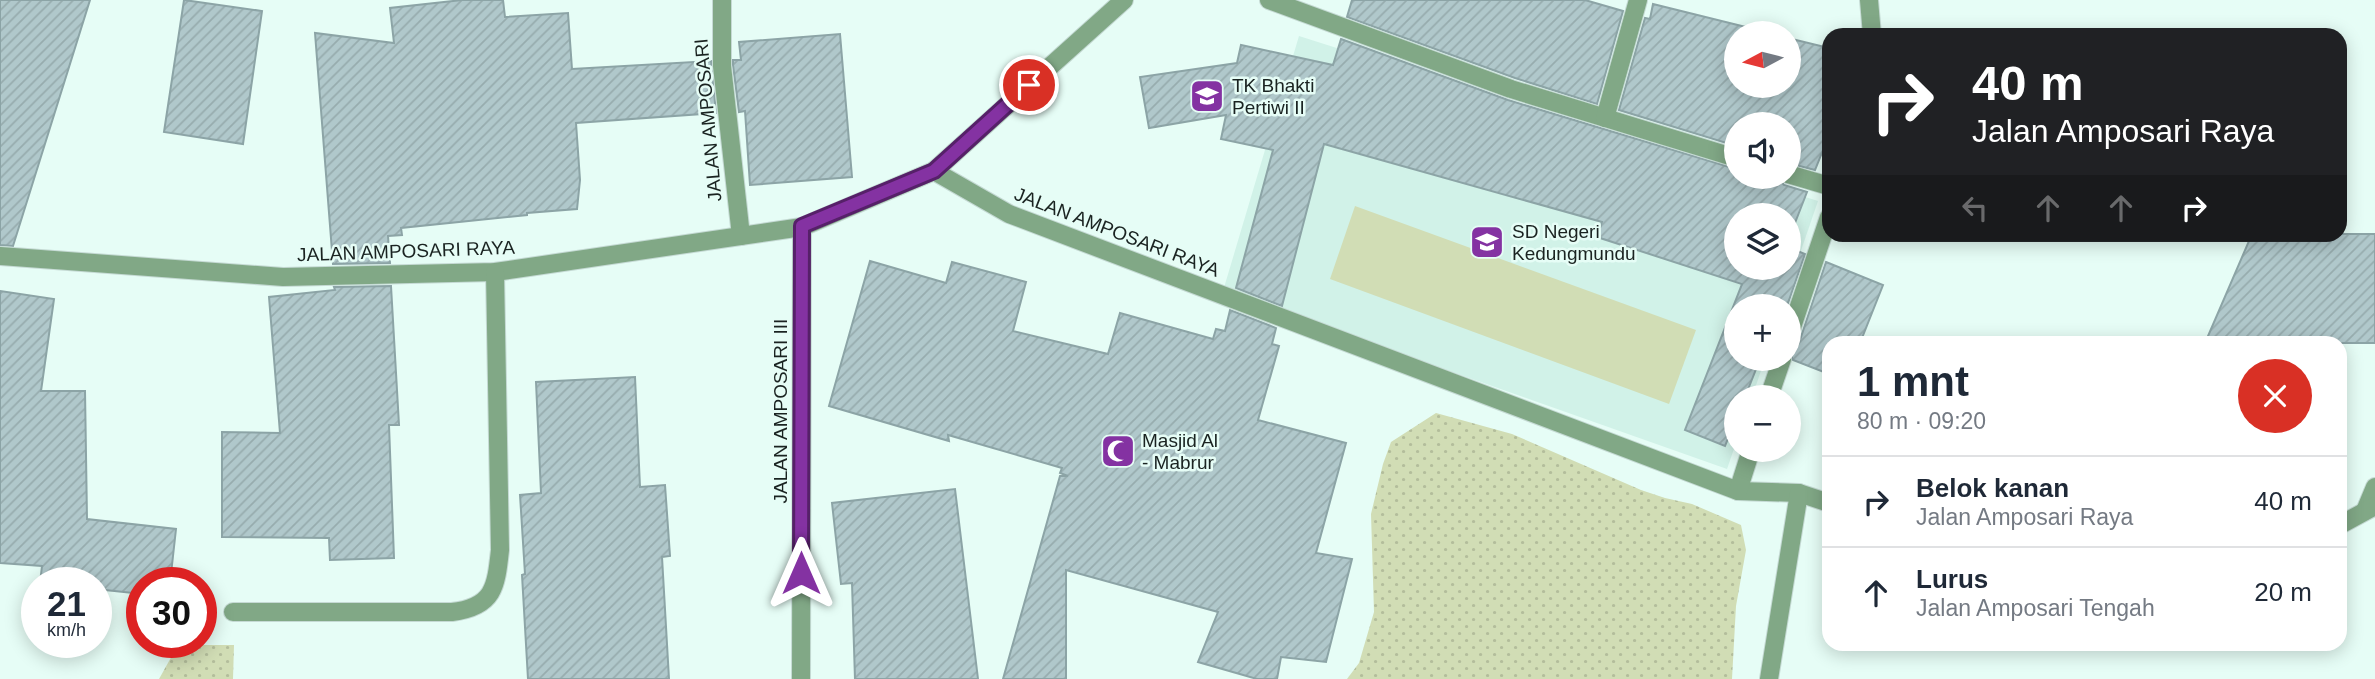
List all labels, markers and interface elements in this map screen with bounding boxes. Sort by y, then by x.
north arrow [1724,21,1801,98]
map controls [1724,21,1801,462]
street label: JALAN AMPOSARI [690,38,726,202]
pin [999,55,1059,115]
icon: right [1857,56,1948,147]
text: 40 m [1972,56,2084,110]
icon: arrive [1010,66,1048,104]
place label: TK Bhakti Pertiwi II [1232,75,1314,118]
school or university icon: TK Bhakti Pertiwi II [1188,77,1226,115]
button: sound [1724,112,1801,189]
text: Jalan Amposari Raya [1972,113,2274,149]
street label: JALAN AMPOSARI RAYA [1012,183,1223,281]
icon: left [1956,189,1994,227]
icon: ahead [2029,189,2067,227]
icon: ahead [2102,189,2140,227]
icon: right [2175,189,2213,227]
button: layers [1724,203,1801,280]
place label: SD Negeri Kedungmundu [1512,221,1636,264]
school or university icon: SD Negeri Kedungmundu [1468,223,1506,261]
street label: JALAN AMPOSARI RAYA [297,237,516,265]
button: + [1724,294,1801,371]
street label: JALAN AMPOSARI III [770,319,791,503]
text: 1 mnt [1857,358,1969,405]
button: close [2238,359,2312,433]
button: − [1724,385,1801,462]
text: 80 m · 09:20 [1857,408,1986,434]
place label: Masjid Al - Mabrur [1142,430,1218,473]
mosque icon: Masjid Al - Mabrur [1099,432,1137,470]
text: Belok kanan [1916,473,2069,503]
icon: right [1857,483,1895,521]
text: 40 m [2254,486,2312,516]
text: Jalan Amposari Raya [1916,504,2133,530]
position arrow [764,536,838,610]
text: Lurus [1916,564,1988,594]
speed limit sign: 30 [126,567,217,658]
icon: ahead [1857,574,1895,612]
text: 20 m [2254,577,2312,607]
text: 21 [47,584,86,623]
text: Jalan Amposari Tengah [1916,595,2155,621]
text: km/h [47,620,86,640]

